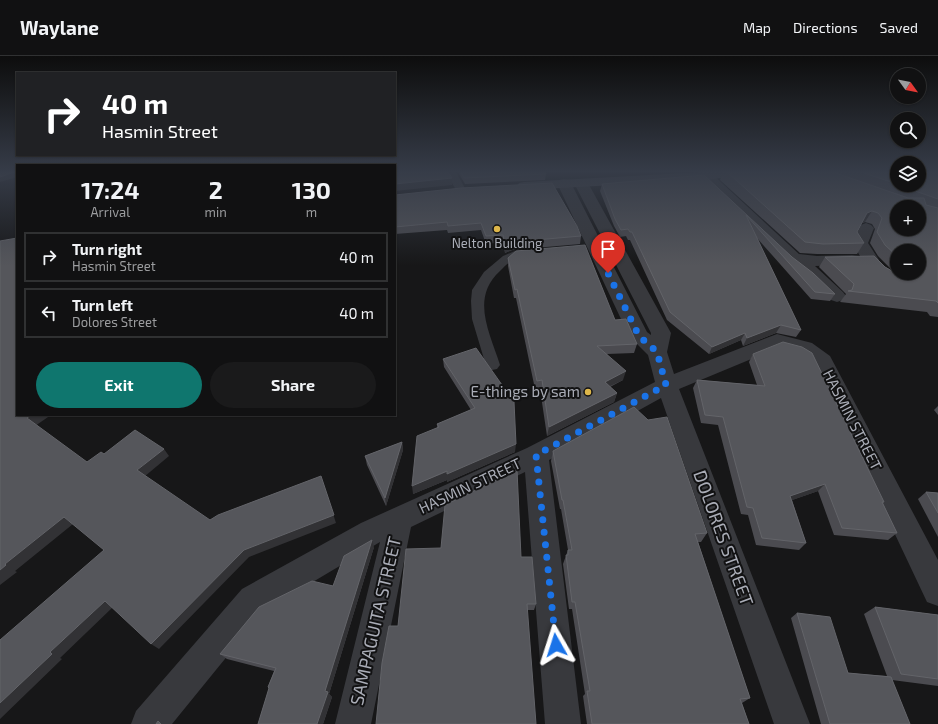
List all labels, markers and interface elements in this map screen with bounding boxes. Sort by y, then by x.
text: Waylane [20,16,99,39]
text: Map [743,19,771,36]
text: Directions [793,19,858,36]
text: Saved [880,19,918,36]
north arrow [890,68,926,104]
map controls [890,68,926,280]
text: 40 m [102,86,168,120]
icon: right [36,88,88,140]
button: search [890,112,926,148]
text: Hasmin Street [102,120,218,142]
button: layers [890,156,926,192]
text: 17:24 [81,175,140,204]
text: 2 [209,175,223,204]
text: 130 [292,175,331,204]
button: + [890,200,926,236]
text: Arrival [91,204,130,220]
text: min [205,204,227,220]
text: m [306,204,317,220]
marker: Nelton Building [492,224,502,234]
pin [591,232,625,273]
place label: Nelton Building [452,235,542,251]
icon: arrive [597,238,619,260]
text: Turn right [72,240,142,258]
button: − [890,244,926,280]
icon: right [38,246,60,268]
text: 40 m [339,248,374,266]
text: Hasmin Street [72,258,156,274]
text: Turn left [72,296,133,314]
icon: left [38,302,60,324]
text: 40 m [339,304,374,322]
text: Dolores Street [72,314,157,330]
button: Exit [36,362,202,408]
button: Share [210,362,376,408]
street label: HASMIN STREET [820,366,886,473]
place label: E-things by sam [470,382,580,400]
marker: E-things by sam [583,387,593,397]
street label: HASMIN STREET [416,453,524,517]
street label: DOLORES STREET [689,467,759,609]
street label: SAMPAGUITA STREET [345,534,405,707]
position arrow [535,624,577,666]

